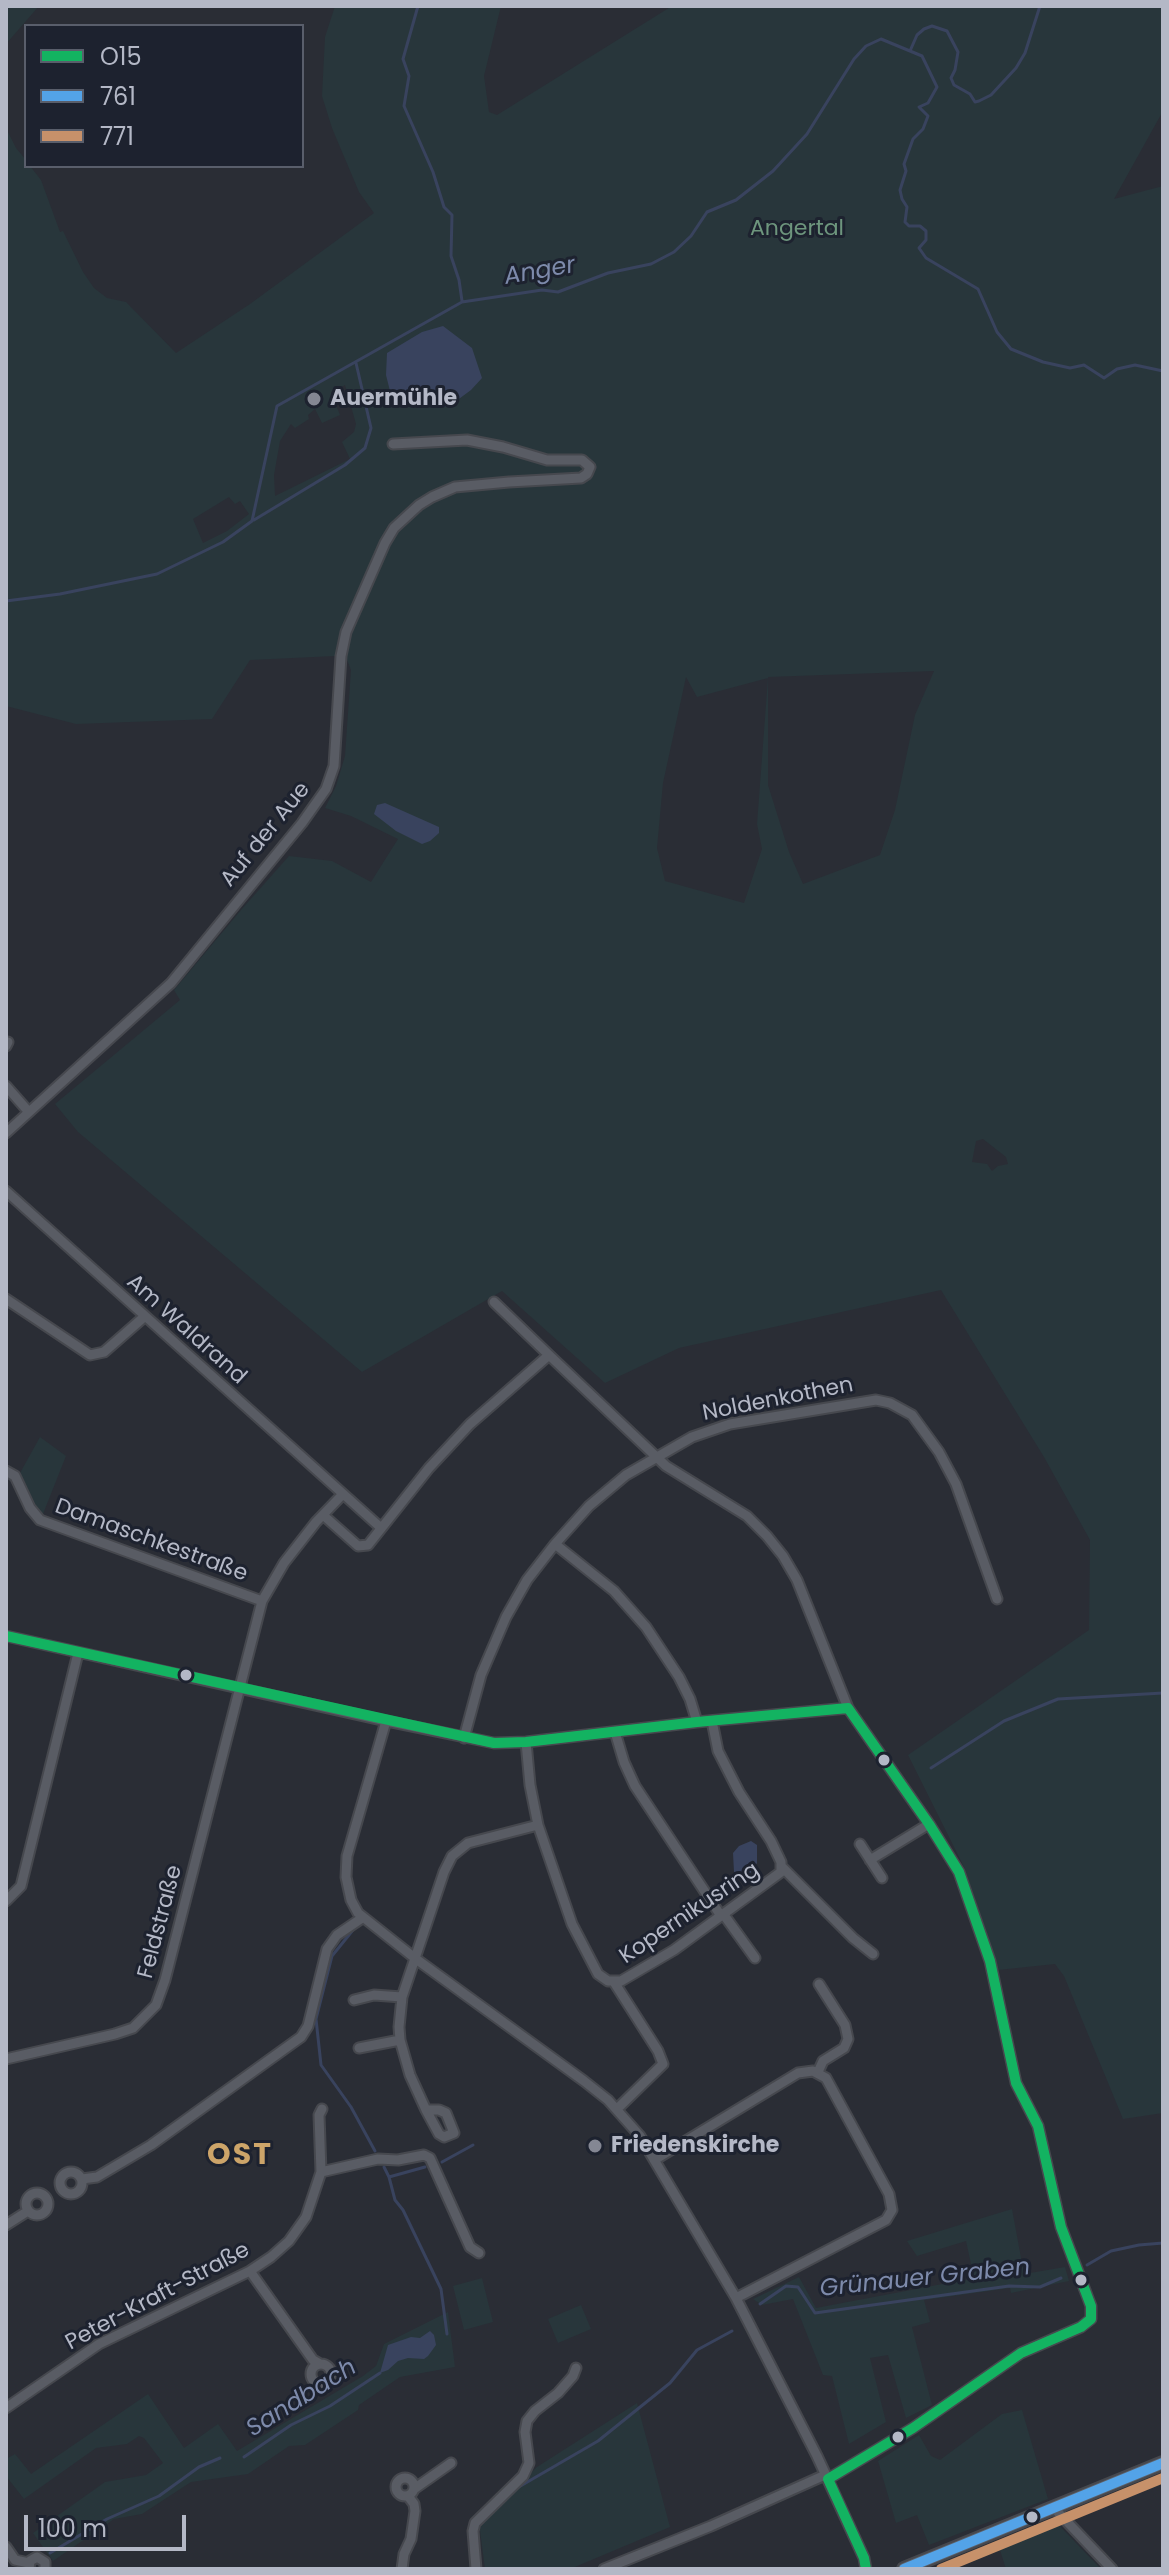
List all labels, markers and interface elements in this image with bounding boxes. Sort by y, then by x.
legend [24,24,304,168]
text: O15 [100,40,142,73]
text: 761 [100,80,136,113]
text: 771 [100,120,134,153]
park label: Angertal [750,216,844,242]
water label: Anger [502,252,578,292]
place label: Auermühle [330,386,457,412]
marker: Auermühle [305,390,323,408]
street label: Auf der Aue [216,777,316,893]
street label: Am Waldrand [121,1269,251,1391]
street label: Noldenkothen [701,1372,855,1428]
street label: Damaschkestraße [51,1494,251,1588]
unlabelled marker [178,1667,194,1683]
unlabelled marker [876,1752,892,1768]
street label: Kopernikusring [615,1858,765,1970]
street label: Feldstraße [133,1862,189,1982]
place label: Friedenskirche [611,2133,779,2159]
marker: Friedenskirche [586,2137,604,2155]
district label: OST [207,2138,273,2174]
street label: Peter-Kraft-Straße [61,2237,255,2357]
water label: Grünauer Graben [818,2254,1032,2304]
unlabelled marker [1073,2272,1089,2288]
water label: Sandbach [242,2354,362,2444]
unlabelled marker [890,2429,906,2445]
scale bar [28,2499,190,2549]
unlabelled marker [1024,2509,1040,2525]
text: 100 m [38,2512,107,2545]

